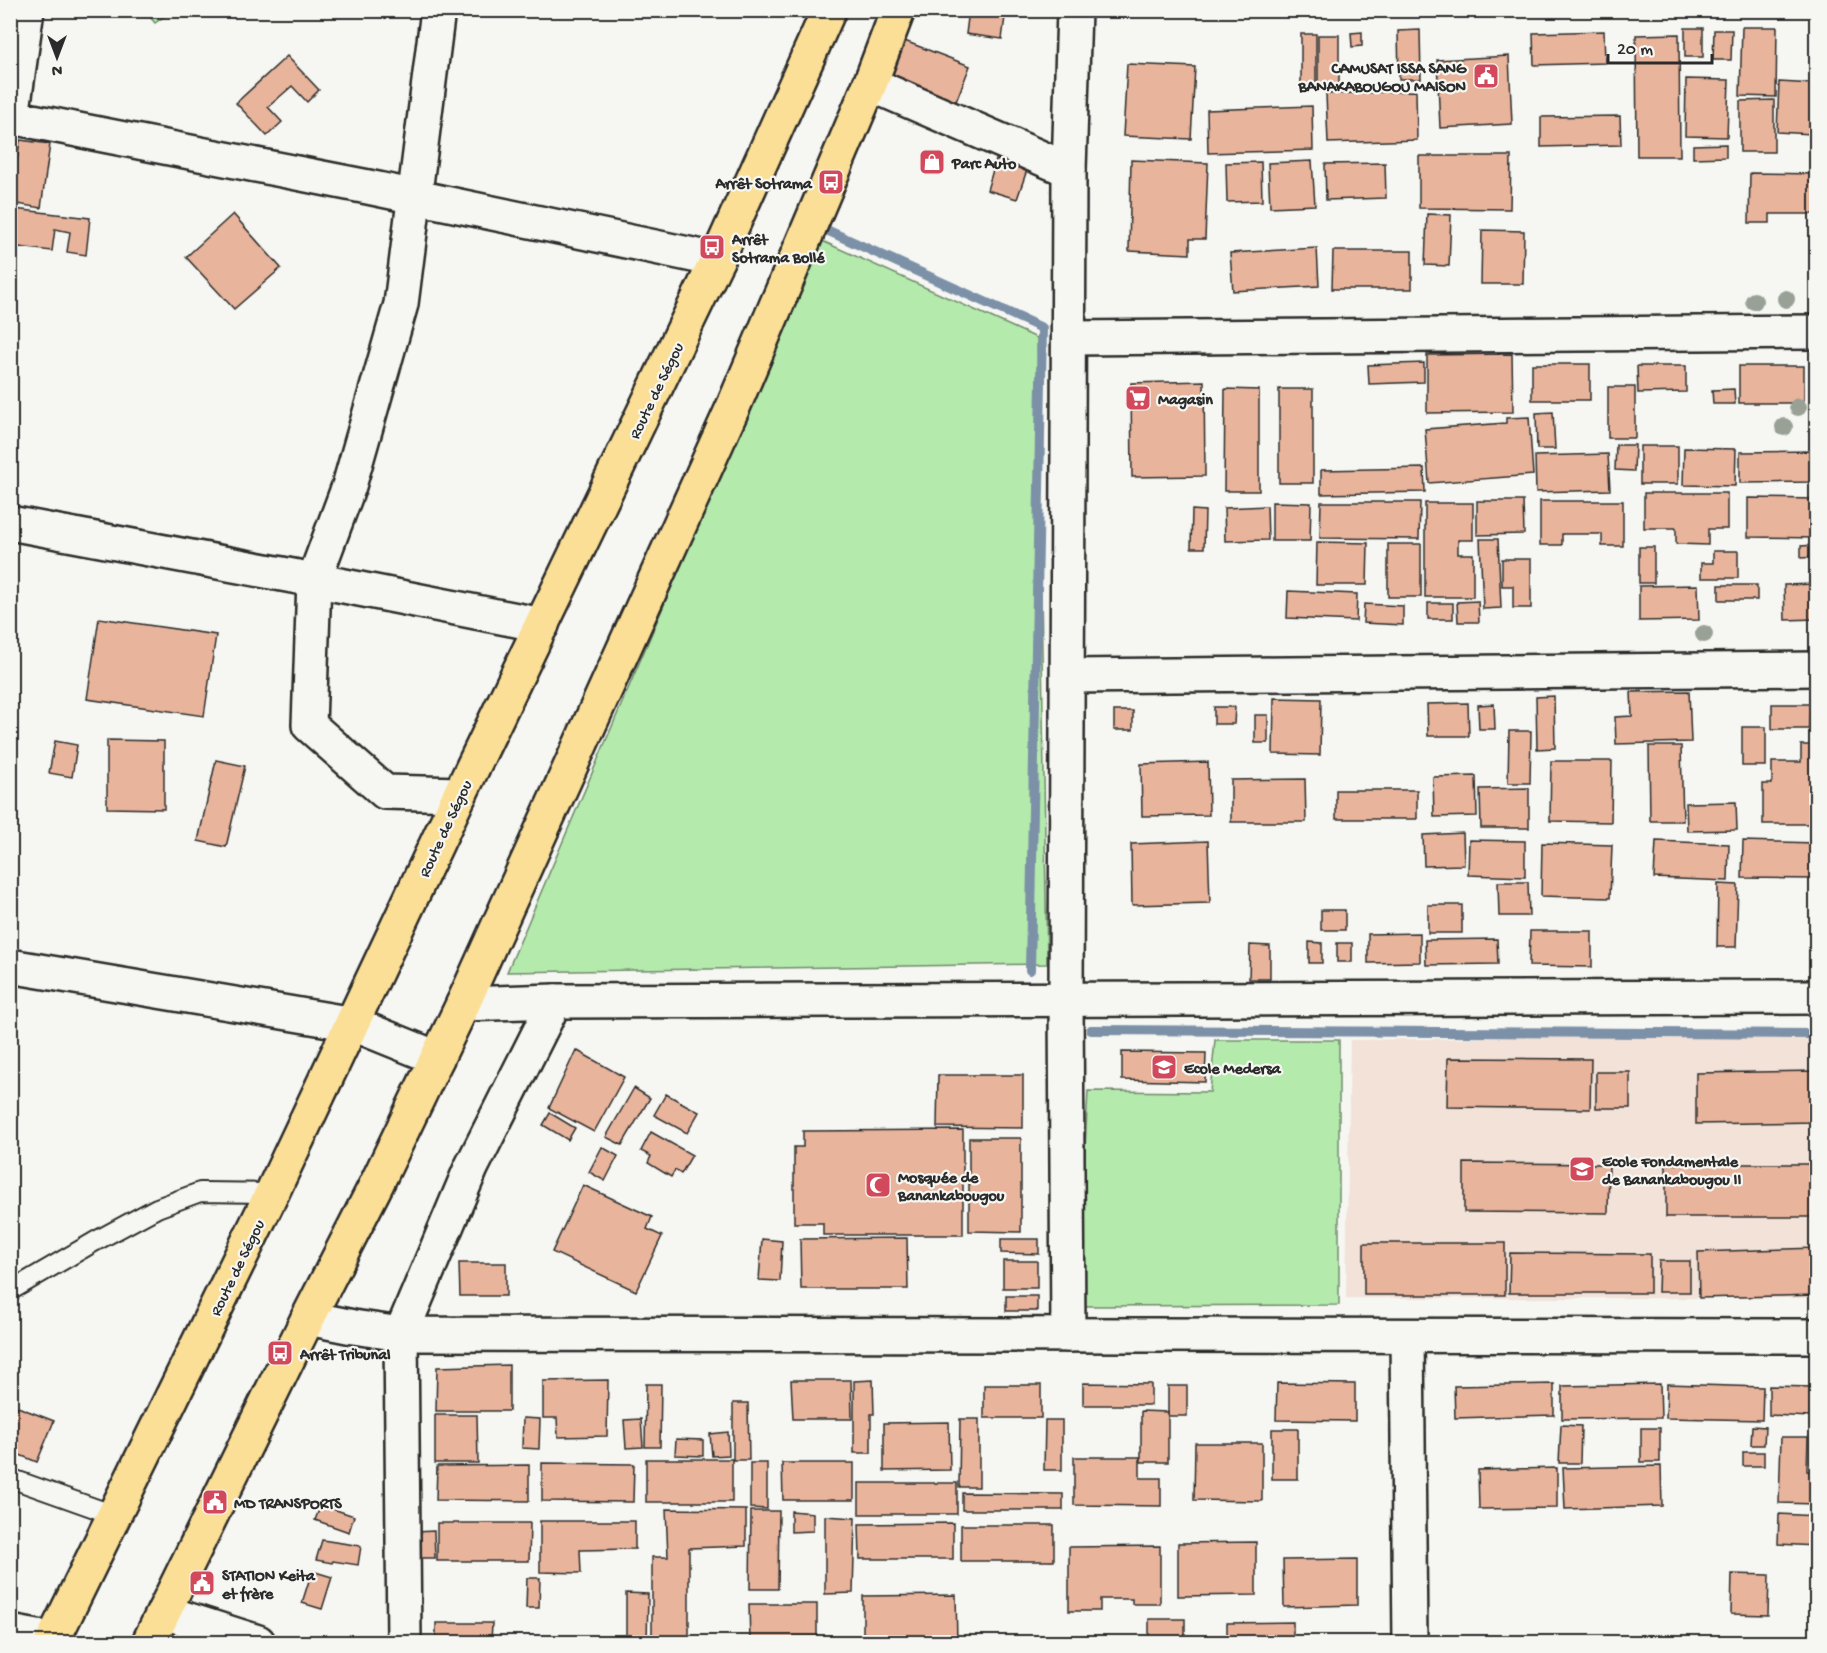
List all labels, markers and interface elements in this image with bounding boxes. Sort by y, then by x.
north arrow [27,27,87,87]
scale bar [1608,27,1712,65]
text: 20 m [1617,40,1653,61]
text: N [51,59,62,78]
place label: CAMUSAT ISSA SANG BANAKABOUGOU MAISON [1298,61,1467,98]
public building icon: CAMUSAT ISSA SANG BANAKABOUGOU MAISON [1471,61,1501,91]
shop icon: Parc Auto [917,147,947,177]
place label: Parc Auto [951,156,1017,175]
bus stop icon: Arrêt Sotrama [816,167,846,197]
place label: Arrêt Sotrama [715,176,813,195]
bus stop icon: Arrêt Sotrama Bollé [697,232,727,262]
place label: Arrêt Sotrama Bollé [731,232,825,269]
street label: Route de Ségou [627,340,690,443]
supermarket icon: Magasin [1123,383,1153,413]
place label: Magasin [1158,392,1213,411]
street label: Route de Ségou [416,778,478,881]
school or university icon: Ecole Medersa [1149,1052,1179,1082]
place label: Ecole Medersa [1184,1061,1282,1080]
school or university icon: Ecole Fondamentale de Banankabougou II [1567,1154,1597,1184]
place label: Ecole Fondamentale de Banankabougou II [1602,1154,1741,1191]
mosque icon: Mosquée de Banankabougou [863,1170,893,1200]
place label: Mosquée de Banankabougou [897,1170,1005,1207]
street label: Route de Ségou [208,1217,271,1320]
bus stop icon: Arrêt Tribunal [265,1338,295,1368]
place label: Arrêt Tribunal [299,1347,391,1366]
public building icon: MD TRANSPORTS [200,1487,230,1517]
place label: MD TRANSPORTS [234,1496,342,1515]
public building icon: STATION Keita et frère [187,1568,217,1598]
place label: STATION Keita et frère [221,1568,316,1605]

